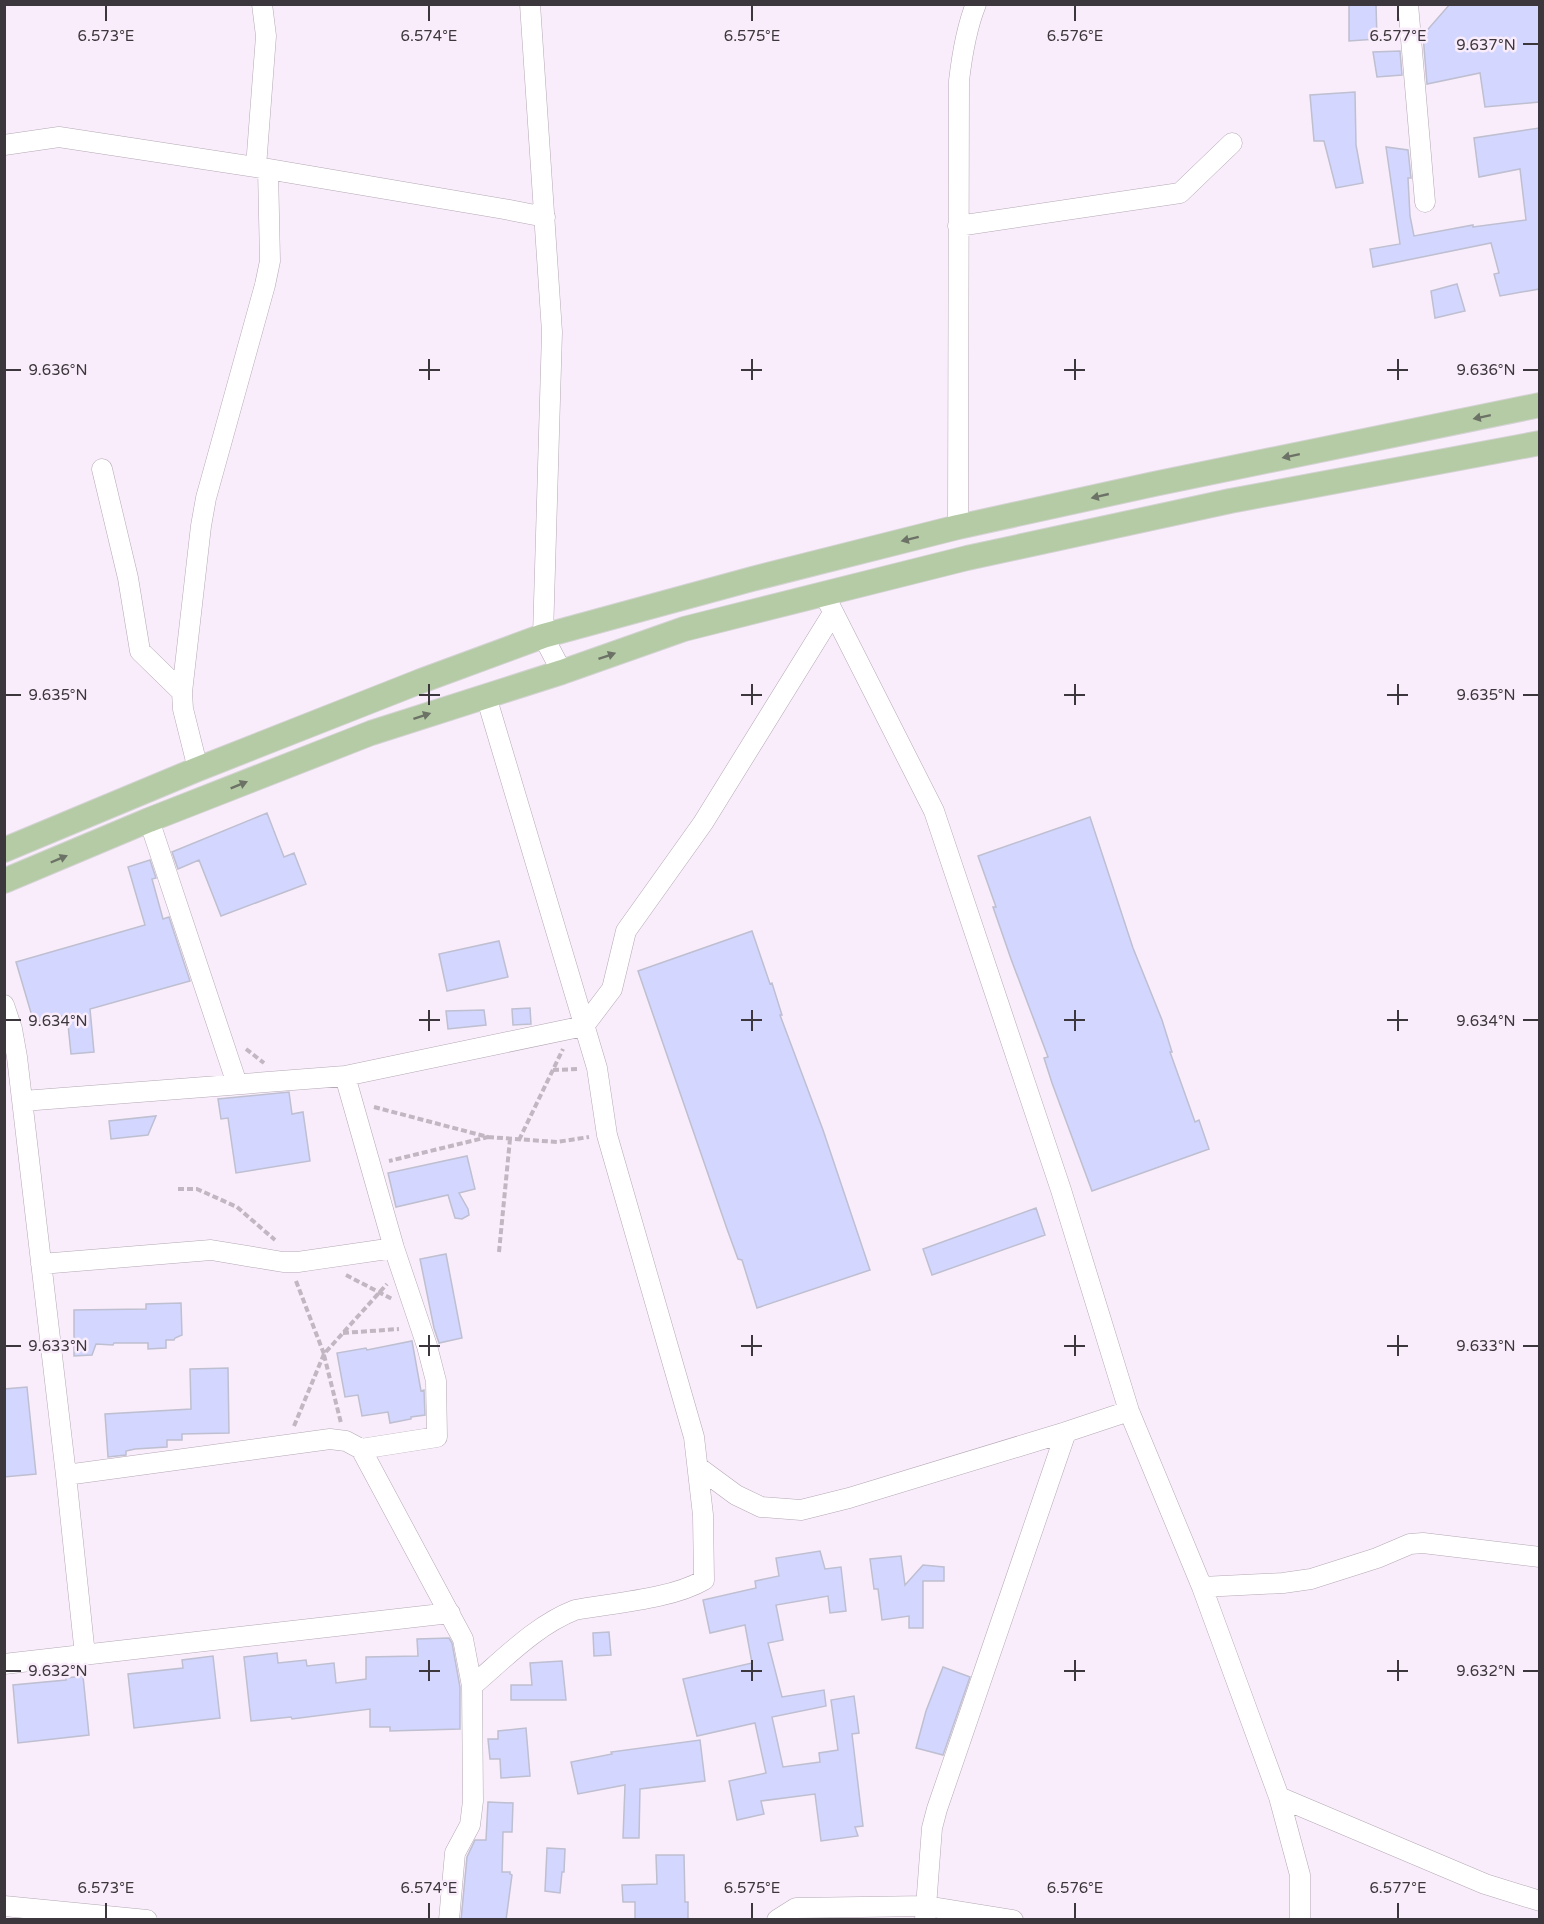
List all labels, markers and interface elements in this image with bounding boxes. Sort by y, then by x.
text: 6.573°E [78,27,134,45]
text: 6.574°E [401,27,457,45]
text: 6.575°E [724,27,780,45]
text: 6.576°E [1047,27,1103,45]
text: 6.577°E [1369,27,1427,45]
text: 9.637°N [1456,36,1516,54]
text: 9.636°N [28,361,88,379]
text: 9.636°N [1456,361,1516,379]
one-way arrow [1472,413,1491,422]
one-way arrow [1281,452,1300,461]
one-way arrow [1091,491,1109,501]
one-way arrow [901,535,919,545]
one-way arrow [598,650,616,660]
text: 9.635°N [29,686,88,704]
text: 9.635°N [1457,686,1516,704]
one-way arrow [413,711,431,721]
one-way arrow [230,780,248,789]
one-way arrow [50,854,68,864]
text: 9.634°N [28,1012,88,1030]
text: 9.634°N [1456,1012,1516,1030]
text: 9.633°N [28,1337,88,1355]
text: 9.633°N [1456,1337,1516,1355]
text: 9.632°N [28,1662,88,1680]
text: 9.632°N [1456,1662,1516,1680]
text: 6.573°E [78,1879,134,1897]
text: 6.574°E [401,1879,457,1897]
text: 6.575°E [724,1879,780,1897]
text: 6.576°E [1047,1879,1103,1897]
text: 6.577°E [1369,1879,1427,1897]

